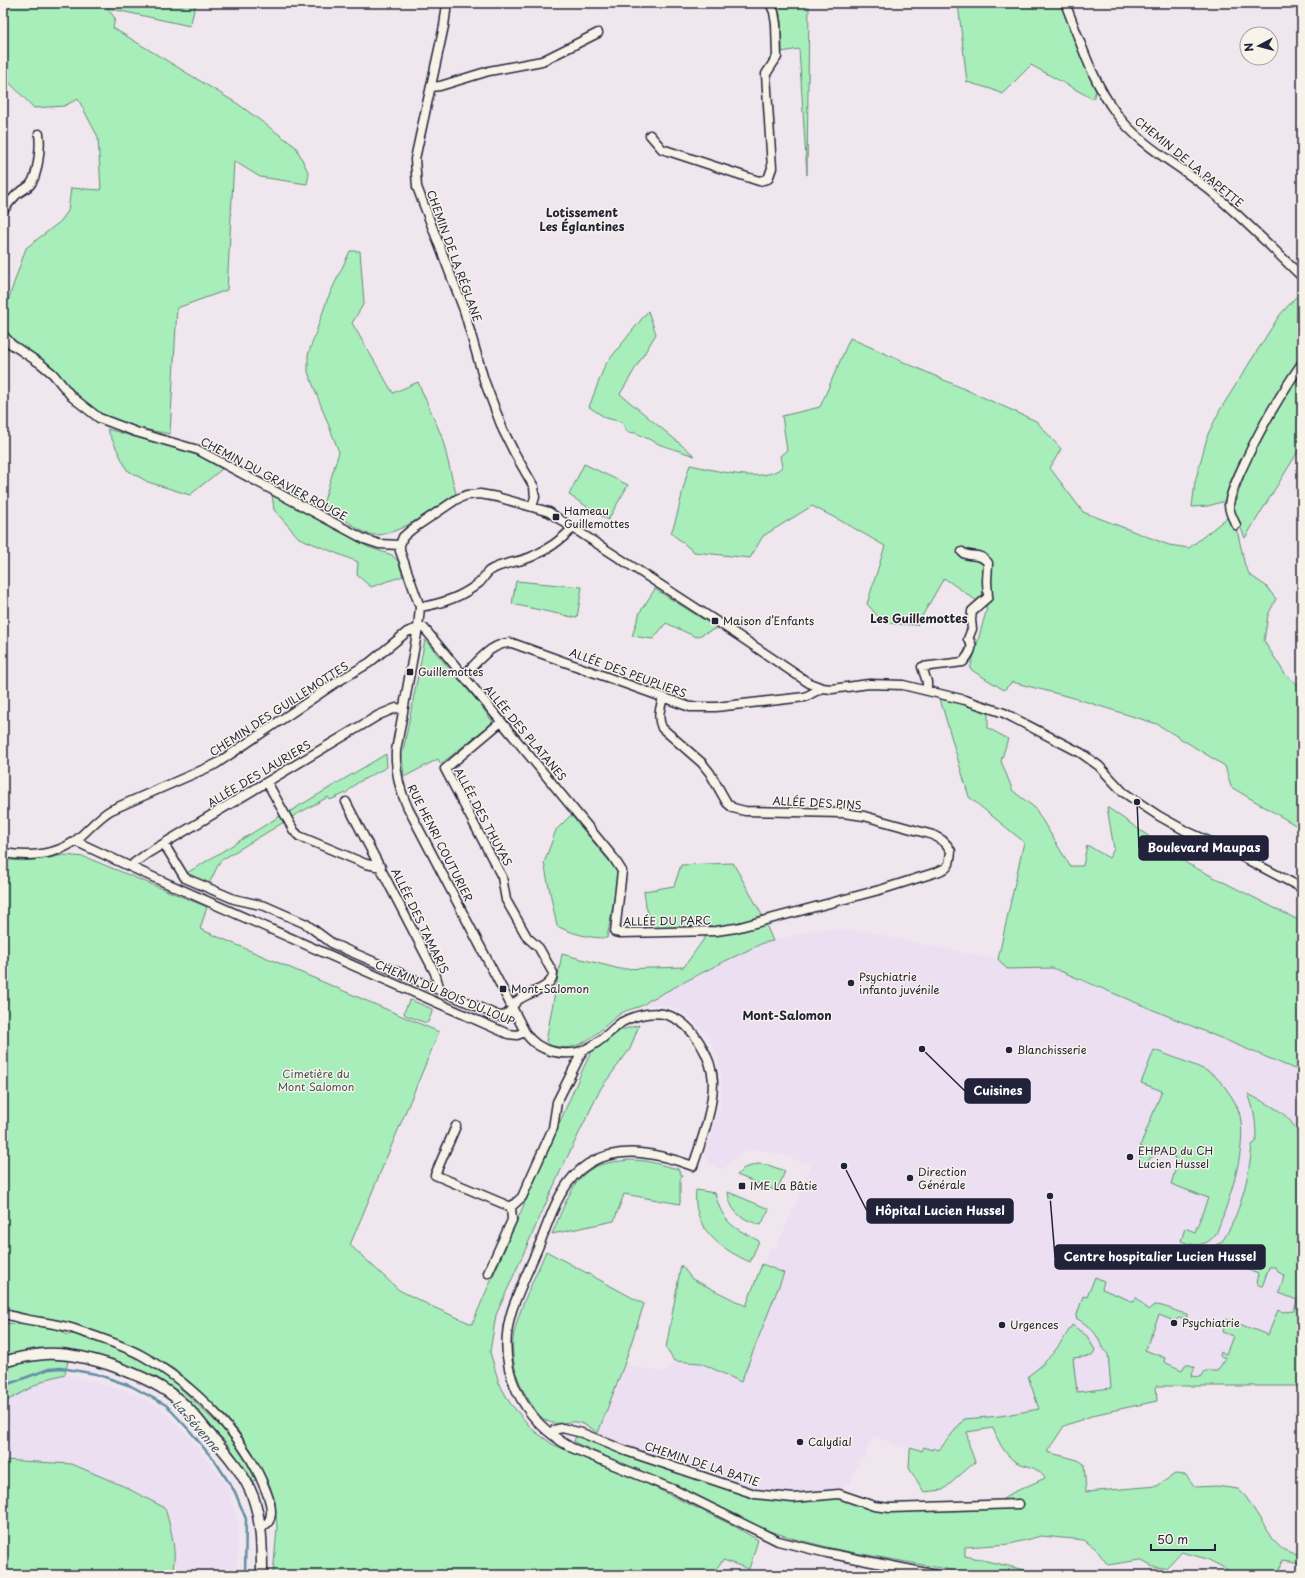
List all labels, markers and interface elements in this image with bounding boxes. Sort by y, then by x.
north arrow [1239,26,1279,66]
text: N [1240,42,1258,53]
street label: CHEMIN DE LA PAPETTE [1131,112,1248,211]
street label: CHEMIN DE LA RÉGLANE [423,187,486,324]
district label: Lotissement Les Églantines [539,203,625,235]
street label: CHEMIN DU GRAVIER ROUGE [198,433,351,525]
place label: Hameau Guillemottes [564,502,629,532]
marker: Hameau Guillemottes [551,512,561,522]
district label: Les Guillemottes [870,609,968,627]
place label: Maison d’Enfants [723,612,814,629]
marker: Maison d’Enfants [710,616,720,626]
street label: ALLÉE DES PEUPLIERS [567,643,689,702]
street label: CHEMIN DES GUILLEMOTTES [206,657,352,760]
place label: Guillemottes [418,663,483,680]
marker: Guillemottes [405,667,415,677]
street label: ALLÉE DES PLATANES [480,681,571,784]
street label: ALLÉE DES LAURIERS [204,736,314,811]
street label: ALLÉE DES THUYAS [450,764,517,869]
street label: RUE HENRI COUTURIER [403,781,477,904]
street label: ALLÉE DES PINS [772,792,862,813]
callout: Boulevard Maupas [1139,836,1268,860]
text: Boulevard Maupas [1147,838,1261,856]
street label: ALLÉE DES TAMARIS [387,865,453,976]
street label: ALLÉE DU PARC [623,911,711,930]
street label: CHEMIN DU BOIS DU LOUP [373,955,518,1030]
place label: Psychiatrie infanto juvénile [859,968,940,998]
marker: Psychiatrie infanto juvénile [846,978,856,988]
place label: Mont-Salomon [511,980,589,997]
marker: Mont-Salomon [498,984,508,994]
district label: Mont-Salomon [742,1006,832,1024]
place label: Blanchisserie [1017,1041,1087,1058]
marker: Blanchisserie [1004,1045,1014,1055]
park label: Cimetière du Mont Salomon [278,1065,354,1095]
callout: Cuisines [965,1079,1030,1103]
text: Cuisines [974,1081,1023,1099]
place label: EHPAD du CH Lucien Hussel [1138,1142,1213,1172]
marker: EHPAD du CH Lucien Hussel [1125,1152,1135,1162]
place label: Direction Générale [918,1163,967,1193]
marker: Direction Générale [905,1173,915,1183]
place label: IME La Bâtie [750,1177,817,1194]
marker: IME La Bâtie [737,1181,747,1191]
callout: Hôpital Lucien Hussel [867,1199,1013,1223]
text: Hôpital Lucien Hussel [875,1201,1005,1219]
callout: Centre hospitalier Lucien Hussel [1055,1245,1265,1269]
text: Centre hospitalier Lucien Hussel [1064,1247,1256,1265]
place label: Psychiatrie [1182,1314,1240,1331]
place label: Urgences [1010,1316,1058,1333]
marker: Psychiatrie [1169,1318,1179,1328]
marker: Urgences [997,1320,1007,1330]
water label: La Sévenne [169,1395,225,1456]
place label: Calydial [808,1433,852,1450]
street label: CHEMIN DE LA BATIE [642,1437,762,1490]
marker: Calydial [795,1437,805,1447]
scale bar [1151,1526,1215,1552]
text: 50 m [1157,1530,1188,1548]

